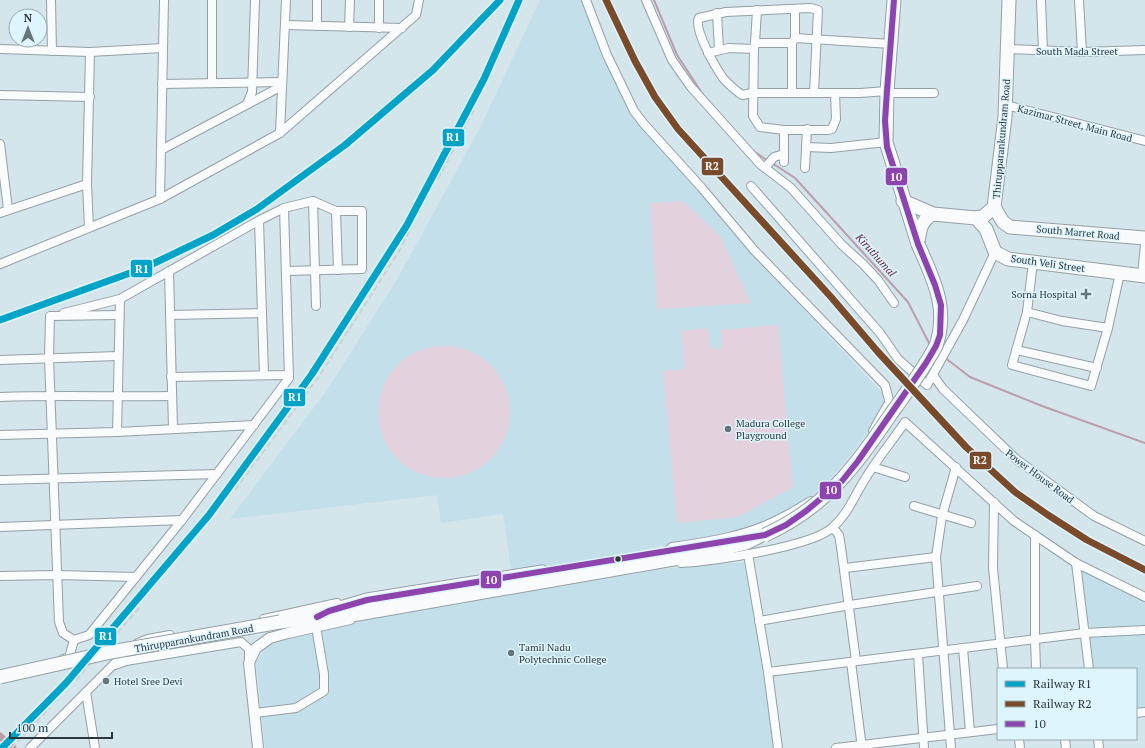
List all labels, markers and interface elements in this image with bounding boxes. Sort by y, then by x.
north arrow [8,8,48,48]
text: N [24,11,33,25]
street label: South Mada Street [1036,45,1118,58]
street label: Thirupparankundram Road [990,78,1013,200]
street label: Kazimar Street, Main Road [1016,102,1134,145]
line badge: R1 [442,128,465,147]
text: R1 [446,130,460,144]
line badge: R2 [701,157,724,176]
text: R2 [705,159,719,173]
line badge: 10 [885,167,908,186]
text: 10 [890,170,902,184]
street label: South Marret Road [1036,222,1121,243]
water label: Kiruthumal [852,230,899,280]
street label: South Veli Street [1010,252,1086,275]
line badge: R1 [130,259,153,278]
text: R1 [135,262,149,276]
place label: Sorna Hospital [1011,288,1077,301]
marker: Sorna Hospital [1080,288,1092,300]
line badge: R1 [283,388,306,407]
text: R1 [288,390,302,404]
place label: Madura College Playground [736,417,805,442]
marker: Madura College Playground [723,424,733,434]
street label: Power House Road [1003,446,1077,507]
line badge: R2 [969,451,992,470]
text: R2 [973,453,987,467]
line badge: 10 [819,481,842,500]
text: 10 [825,483,837,497]
unlabelled marker [613,554,623,564]
line badge: 10 [480,570,502,589]
text: 10 [485,573,497,587]
street label: Thirupparankundram Road [134,622,255,655]
line badge: R1 [94,627,117,646]
text: R1 [99,629,113,643]
place label: Tamil Nadu Polytechnic College [519,641,607,666]
marker: Tamil Nadu Polytechnic College [506,648,516,658]
legend [997,668,1137,740]
place label: Hotel Sree Devi [114,675,183,688]
marker: Hotel Sree Devi [101,676,111,686]
text: Railway R1 [1033,676,1092,691]
text: Railway R2 [1033,696,1092,711]
scale bar [10,714,112,740]
text: 10 [1033,716,1046,731]
text: 100 m [16,720,49,735]

